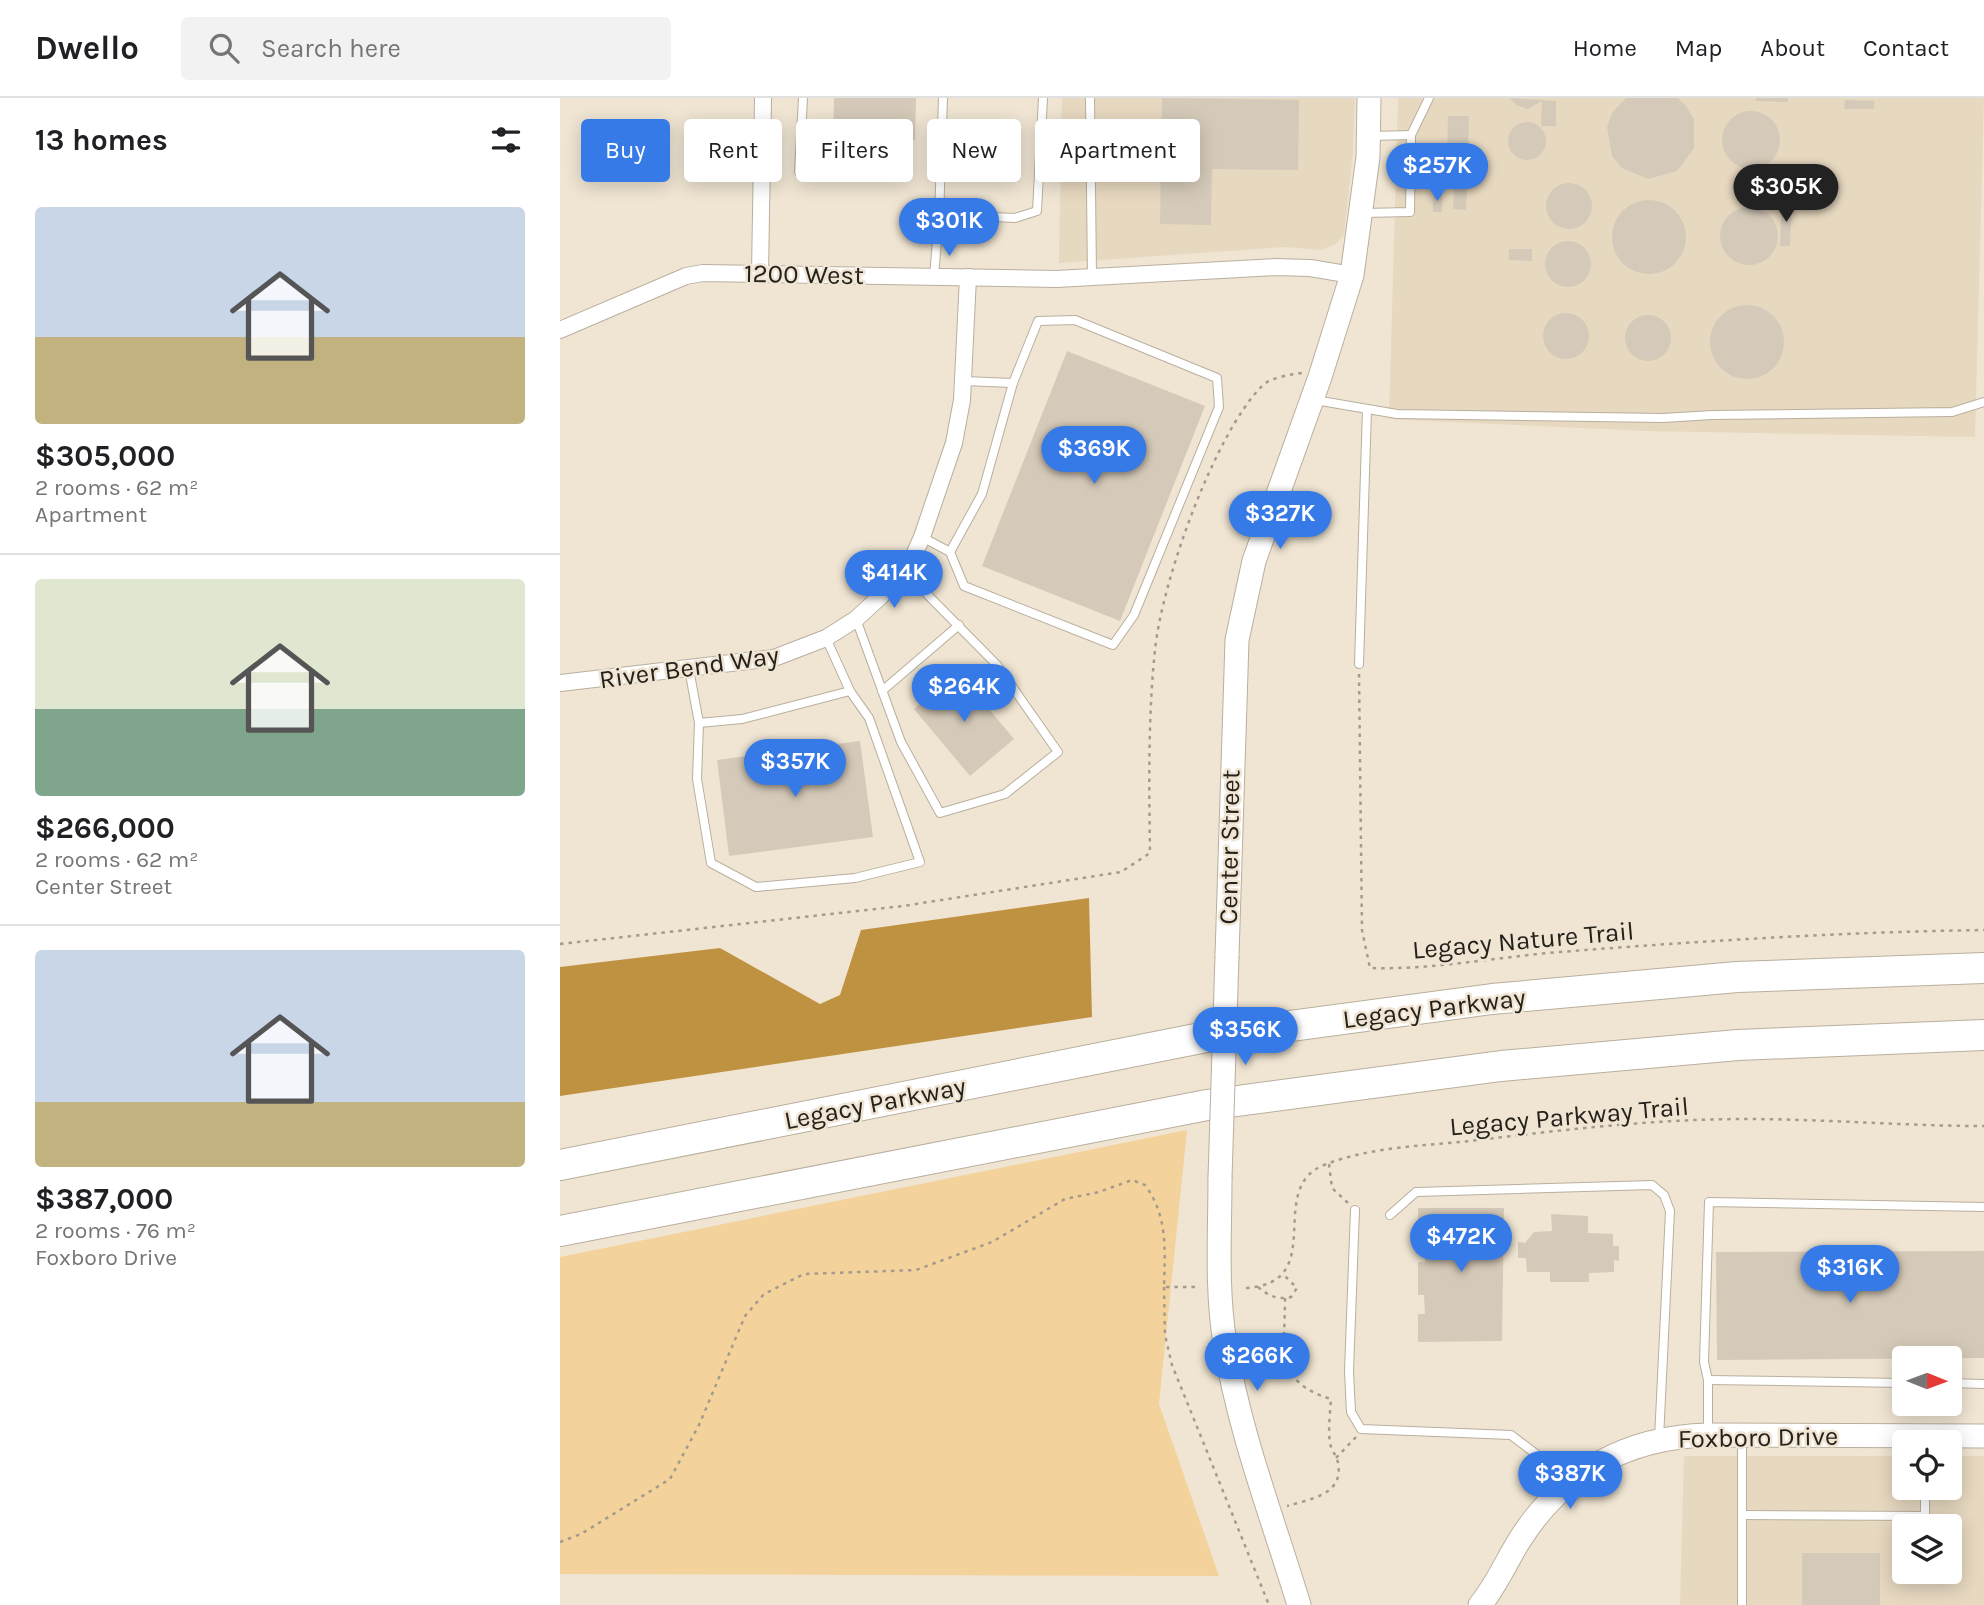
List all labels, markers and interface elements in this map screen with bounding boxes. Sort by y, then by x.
search box [181,17,671,80]
text: Dwello [35,29,139,67]
icon: search [205,29,243,67]
text: Search here [261,33,401,64]
text: Home [1573,34,1637,62]
text: Map [1675,34,1722,62]
text: About [1760,34,1825,62]
text: Contact [1863,34,1949,62]
chip: Buy [581,119,670,182]
chip: Rent [684,119,782,182]
chip: Filters [796,119,913,182]
chip: New [927,119,1021,182]
chip: Apartment [1035,119,1200,182]
icon: filters [487,121,525,159]
text: 13 homes [35,122,168,158]
pin: $257K [1388,144,1486,203]
text: $257K [1402,152,1472,179]
pin: $305K [1737,164,1835,224]
text: $305K [1749,173,1823,200]
pin: $301K [900,198,998,258]
text: $301K [915,207,983,234]
icon: home [217,253,343,379]
street label: 1200 West [744,258,864,291]
pin: $369K [1045,426,1143,486]
text: $369K [1057,435,1131,462]
text: $305,000 [35,438,175,474]
text: 2 rooms · 62 m² [35,474,199,501]
pin: $327K [1231,491,1329,551]
text: $327K [1245,500,1315,527]
text: Apartment [35,501,147,528]
pin: $414K [845,550,943,610]
text: $414K [861,559,927,586]
icon: home [217,625,343,751]
street label: River Bend Way [597,640,781,695]
pin: $264K [915,664,1013,724]
text: $264K [928,673,1000,700]
pin: $357K [746,740,844,799]
text: $357K [760,748,830,775]
street label: Center Street [1213,769,1246,925]
text: $266,000 [35,810,175,846]
text: 2 rooms · 62 m² [35,846,199,873]
text: Center Street [35,873,172,900]
street label: Legacy Nature Trail [1411,915,1635,966]
street label: Legacy Parkway [1341,982,1527,1035]
icon: home [217,996,343,1122]
pin: $356K [1196,1007,1294,1067]
text: $356K [1209,1016,1281,1043]
street label: Legacy Parkway [782,1071,968,1136]
street label: Legacy Parkway Trail [1448,1091,1690,1142]
text: $387,000 [35,1181,173,1217]
pin: $472K [1412,1214,1510,1274]
text: 2 rooms · 76 m² [35,1217,196,1244]
text: $472K [1426,1223,1496,1250]
text: Foxboro Drive [35,1244,177,1271]
pin: $316K [1801,1246,1899,1305]
text: $316K [1816,1254,1884,1281]
pin: $266K [1208,1334,1306,1393]
text: $266K [1221,1342,1293,1369]
north arrow [1892,1346,1962,1416]
map controls [1892,1346,1962,1584]
street label: Foxboro Drive [1677,1421,1839,1454]
button: locate [1892,1430,1962,1500]
pin: $387K [1521,1452,1619,1511]
text: $387K [1534,1460,1606,1487]
button: layers [1892,1514,1962,1584]

